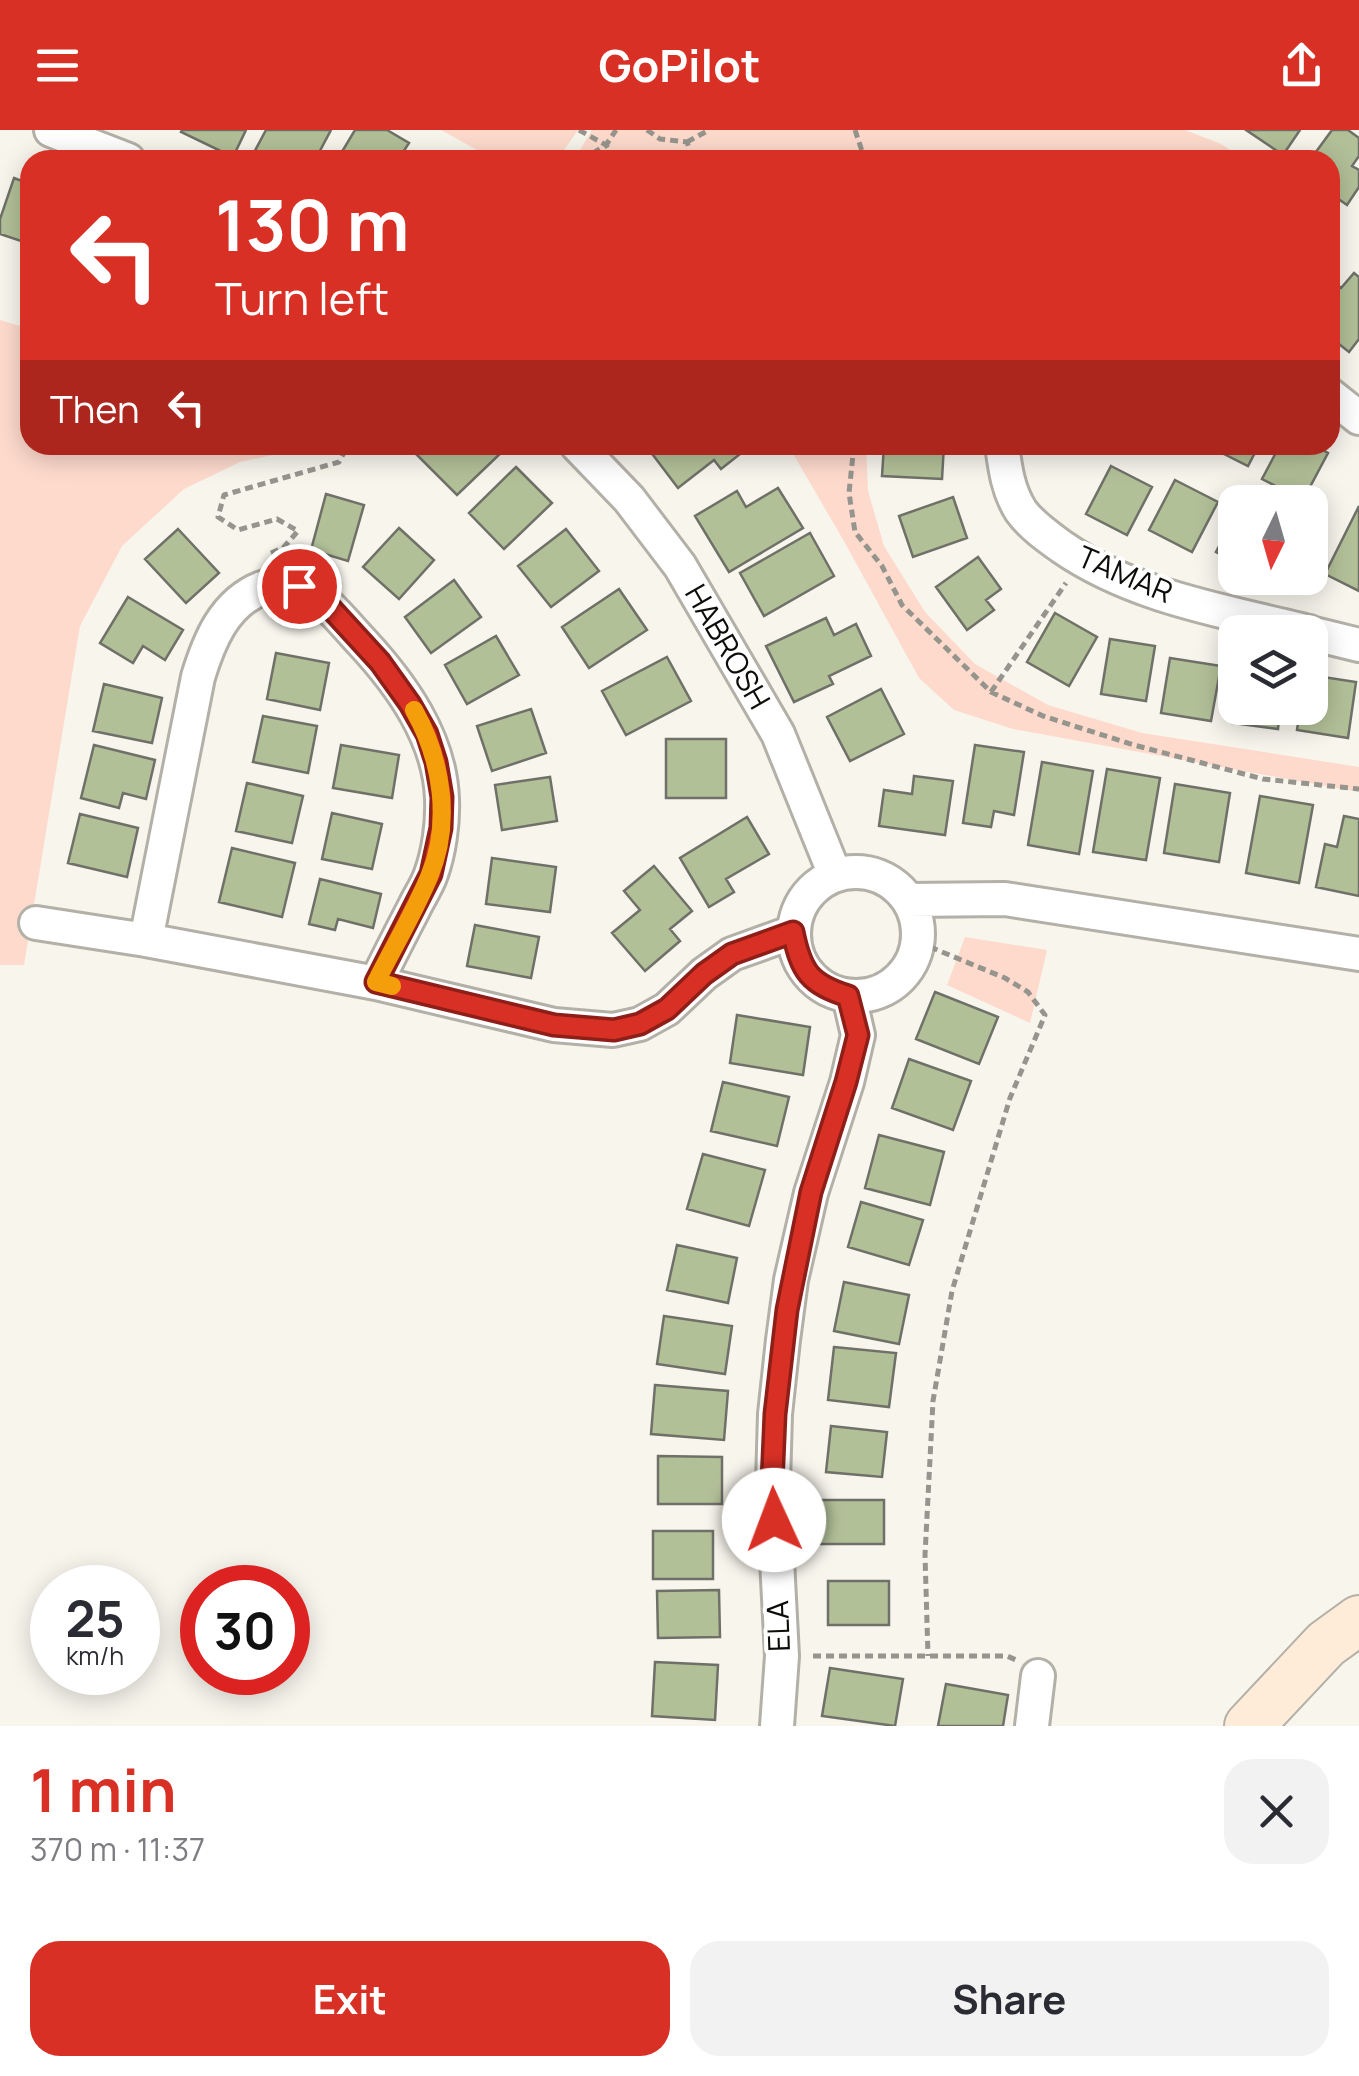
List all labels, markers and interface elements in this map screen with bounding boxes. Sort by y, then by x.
text: GoPilot [598,34,761,96]
icon: menu [30,38,85,93]
icon: share [1274,38,1329,93]
text: 130 m [215,176,409,272]
icon: left [50,190,180,320]
text: Turn left [215,267,389,329]
icon: left [159,380,214,435]
text: Then [50,382,139,434]
north arrow [1218,485,1328,595]
map controls [1218,485,1328,725]
street label: TAMAR [1072,535,1179,612]
pin [257,544,342,629]
icon: arrive [272,559,327,614]
street label: HABROSH [676,576,780,716]
button: layers [1218,615,1328,725]
position arrow [722,1468,826,1572]
speed limit sign: 30 [180,1565,310,1695]
text: 25 [65,1584,125,1652]
street label: ELA [756,1600,799,1652]
text: km/h [66,1638,124,1673]
text: 1 min [30,1748,177,1830]
button: close [1224,1759,1329,1864]
text: 370 m · 11:37 [30,1827,205,1871]
button: Exit [30,1941,670,2056]
button: Share [690,1941,1329,2056]

